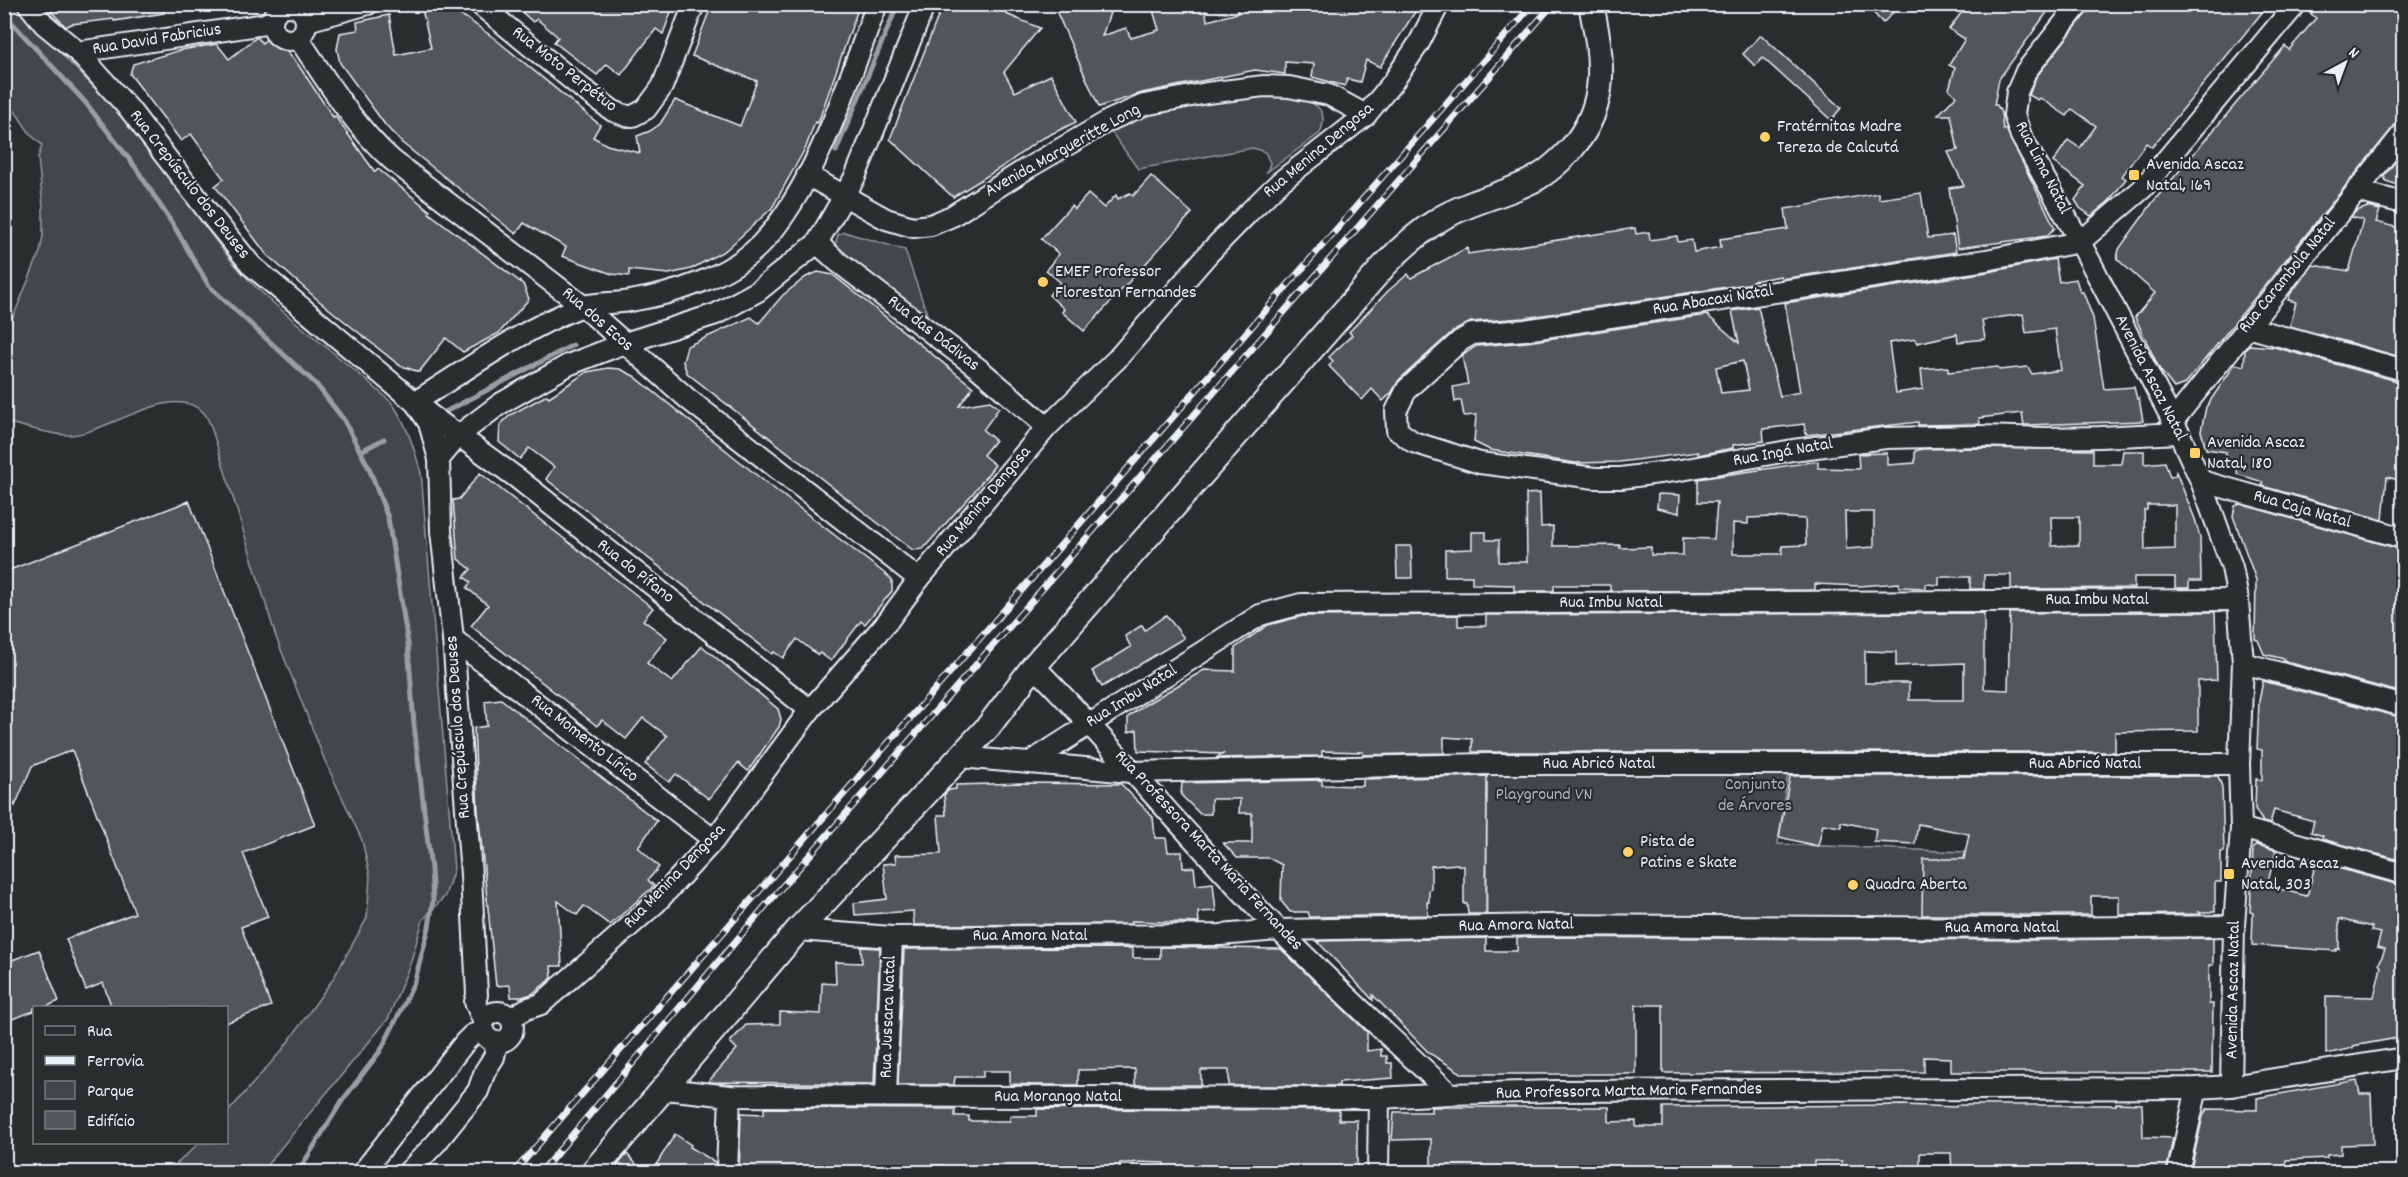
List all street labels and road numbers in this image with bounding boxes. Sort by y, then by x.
street label: Rua David Fabricius [91,17,223,63]
street label: Rua Moto Perpétuo [506,21,622,119]
street label: Rua Menina Dengosa [1258,97,1380,205]
street label: Avenida Margueritte Long [981,98,1145,204]
street label: Rua Crepúsculo dos Deuses [123,105,255,265]
street label: Rua Lima Natal [2008,117,2076,219]
street label: Rua Carambola Natal [2233,212,2343,340]
street label: Rua Abacaxi Natal [1651,279,1776,323]
street label: Rua dos Ecos [555,282,639,358]
street label: Rua das Dádivas [881,290,985,378]
street label: Avenida Ascaz Natal [2107,311,2193,446]
street label: Rua Ingá Natal [1731,432,1835,474]
street label: Rua Menina Dengosa [930,441,1038,563]
street label: Rua Caja Natal [2250,484,2354,536]
street label: Rua do Pífano [591,534,679,610]
street label: Rua Imbu Natal [2045,588,2149,613]
street label: Rua Imbu Natal [1559,591,1663,616]
street label: Rua Crepúsculo dos Deuses [440,634,478,820]
street label: Rua Imbu Natal [1082,659,1183,735]
street label: Rua Momento Lírico [525,689,643,789]
street label: Rua Professora Marta Maria Fernandes [1108,745,1308,957]
street label: Rua Abricó Natal [1543,752,1656,777]
street label: Rua Abricó Natal [2029,752,2142,777]
street label: Rua Menina Dengosa [618,818,732,935]
street label: Rua Amora Natal [1458,912,1575,940]
street label: Rua Amora Natal [1944,916,2060,941]
street label: Avenida Ascaz Natal [2220,920,2248,1060]
street label: Rua Amora Natal [972,924,1088,949]
street label: Rua Jussara Natal [874,954,904,1079]
street label: Rua Professora Marta Maria Fernandes [1495,1077,1763,1107]
street label: Rua Morango Natal [994,1085,1123,1110]

